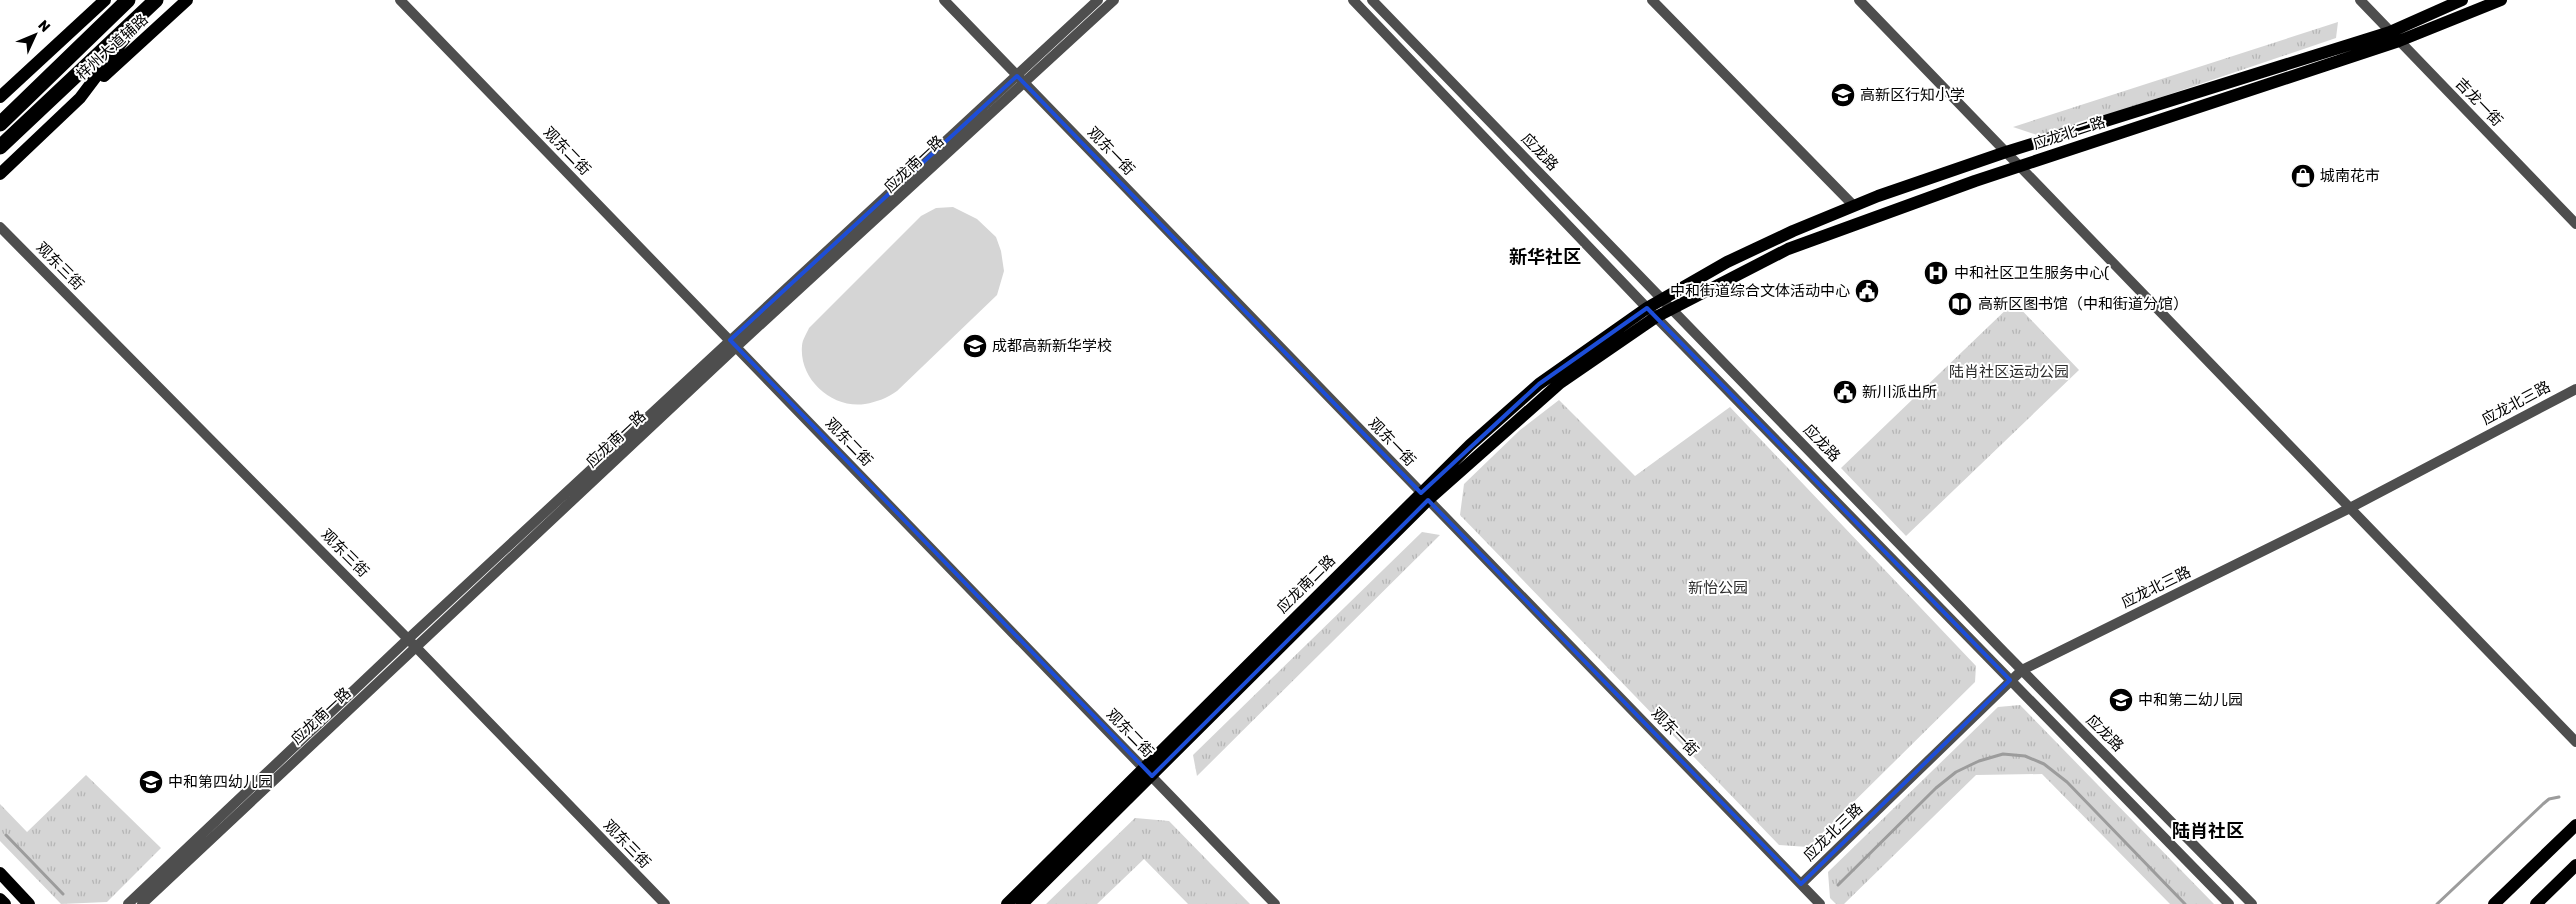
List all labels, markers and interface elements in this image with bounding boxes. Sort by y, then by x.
north arrow [10,10,60,60]
street label: 梓州大道辅路 [73,10,151,84]
text: N [34,17,54,36]
street label: 吉龙一街 [2452,74,2506,130]
school or university icon: 高新区行知小学 [1830,82,1856,108]
place label: 高新区行知小学 [1860,86,1965,104]
street label: 应龙北二路 [2031,113,2107,153]
street label: 观东二街 [540,123,594,179]
street label: 观东一街 [1084,123,1138,179]
street label: 应龙路 [1518,130,1562,174]
street label: 应龙南一路 [880,132,948,196]
shop icon: 城南花市 [2290,163,2316,189]
place label: 城南花市 [2320,167,2380,185]
street label: 观东三街 [32,238,88,294]
district label: 新华社区 [1509,246,1581,268]
hospital icon: 中和社区卫生服务中心( [1923,260,1949,286]
place label: 中和社区卫生服务中心( [1954,264,2109,282]
public building icon: 中和街道综合文体活动中心 [1854,278,1880,304]
place label: 中和街道综合文体活动中心 [1670,282,1850,300]
library icon: 高新区图书馆（中和街道分馆） [1947,291,1973,317]
place label: 高新区图书馆（中和街道分馆） [1978,295,2188,313]
school or university icon: 成都高新新华学校 [962,333,988,359]
place label: 成都高新新华学校 [992,337,1112,355]
park label: 陆肖社区运动公园 [1949,363,2069,381]
street label: 应龙北三路 [2479,377,2553,429]
public building icon: 新川派出所 [1832,379,1858,405]
place label: 新川派出所 [1862,383,1937,401]
street label: 应龙南一路 [582,407,650,471]
street label: 观东二街 [822,414,876,470]
street label: 观东一街 [1365,414,1419,470]
street label: 应龙路 [1800,421,1844,465]
street label: 观东三街 [317,525,373,581]
street label: 应龙南二路 [1273,551,1339,617]
street label: 应龙北三路 [2118,562,2194,612]
park label: 新怡公园 [1688,579,1748,597]
street label: 应龙南一路 [287,684,355,748]
school or university icon: 中和第二幼儿园 [2108,687,2134,713]
place label: 中和第二幼儿园 [2138,691,2243,709]
street label: 观东一街 [1648,704,1702,760]
street label: 观东二街 [1103,705,1157,761]
street label: 应龙路 [2083,711,2127,755]
school or university icon: 中和第四幼儿园 [138,769,164,795]
place label: 中和第四幼儿园 [168,773,273,791]
street label: 应龙北三路 [1800,799,1866,865]
street label: 观东三街 [600,816,654,872]
district label: 陆肖社区 [2172,820,2244,842]

